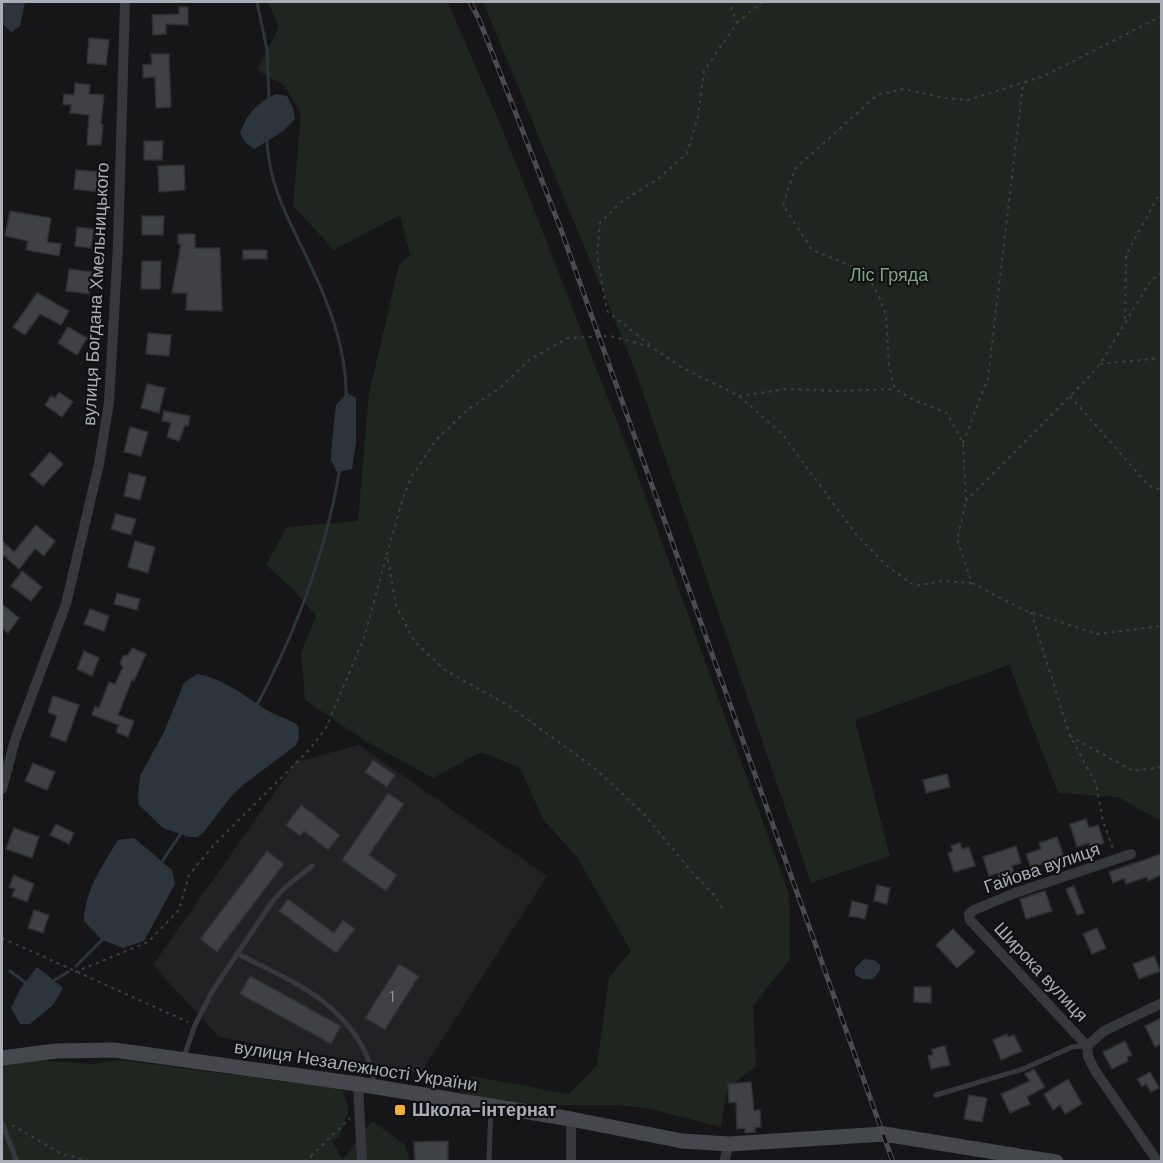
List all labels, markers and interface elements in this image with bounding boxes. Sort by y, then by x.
street label: вулиця Богдана Хмельницького [77,162,115,426]
park label: Ліс Гряда [850,263,929,287]
street label: Гайова вулиця [981,837,1103,899]
street label: Широка вулиця [989,917,1093,1027]
house number: 1 [390,987,394,1007]
street label: вулиця Незалежності України [233,1035,479,1097]
place label: Школа-інтернат [412,1098,557,1122]
marker: Школа-інтернат [393,1103,407,1117]

